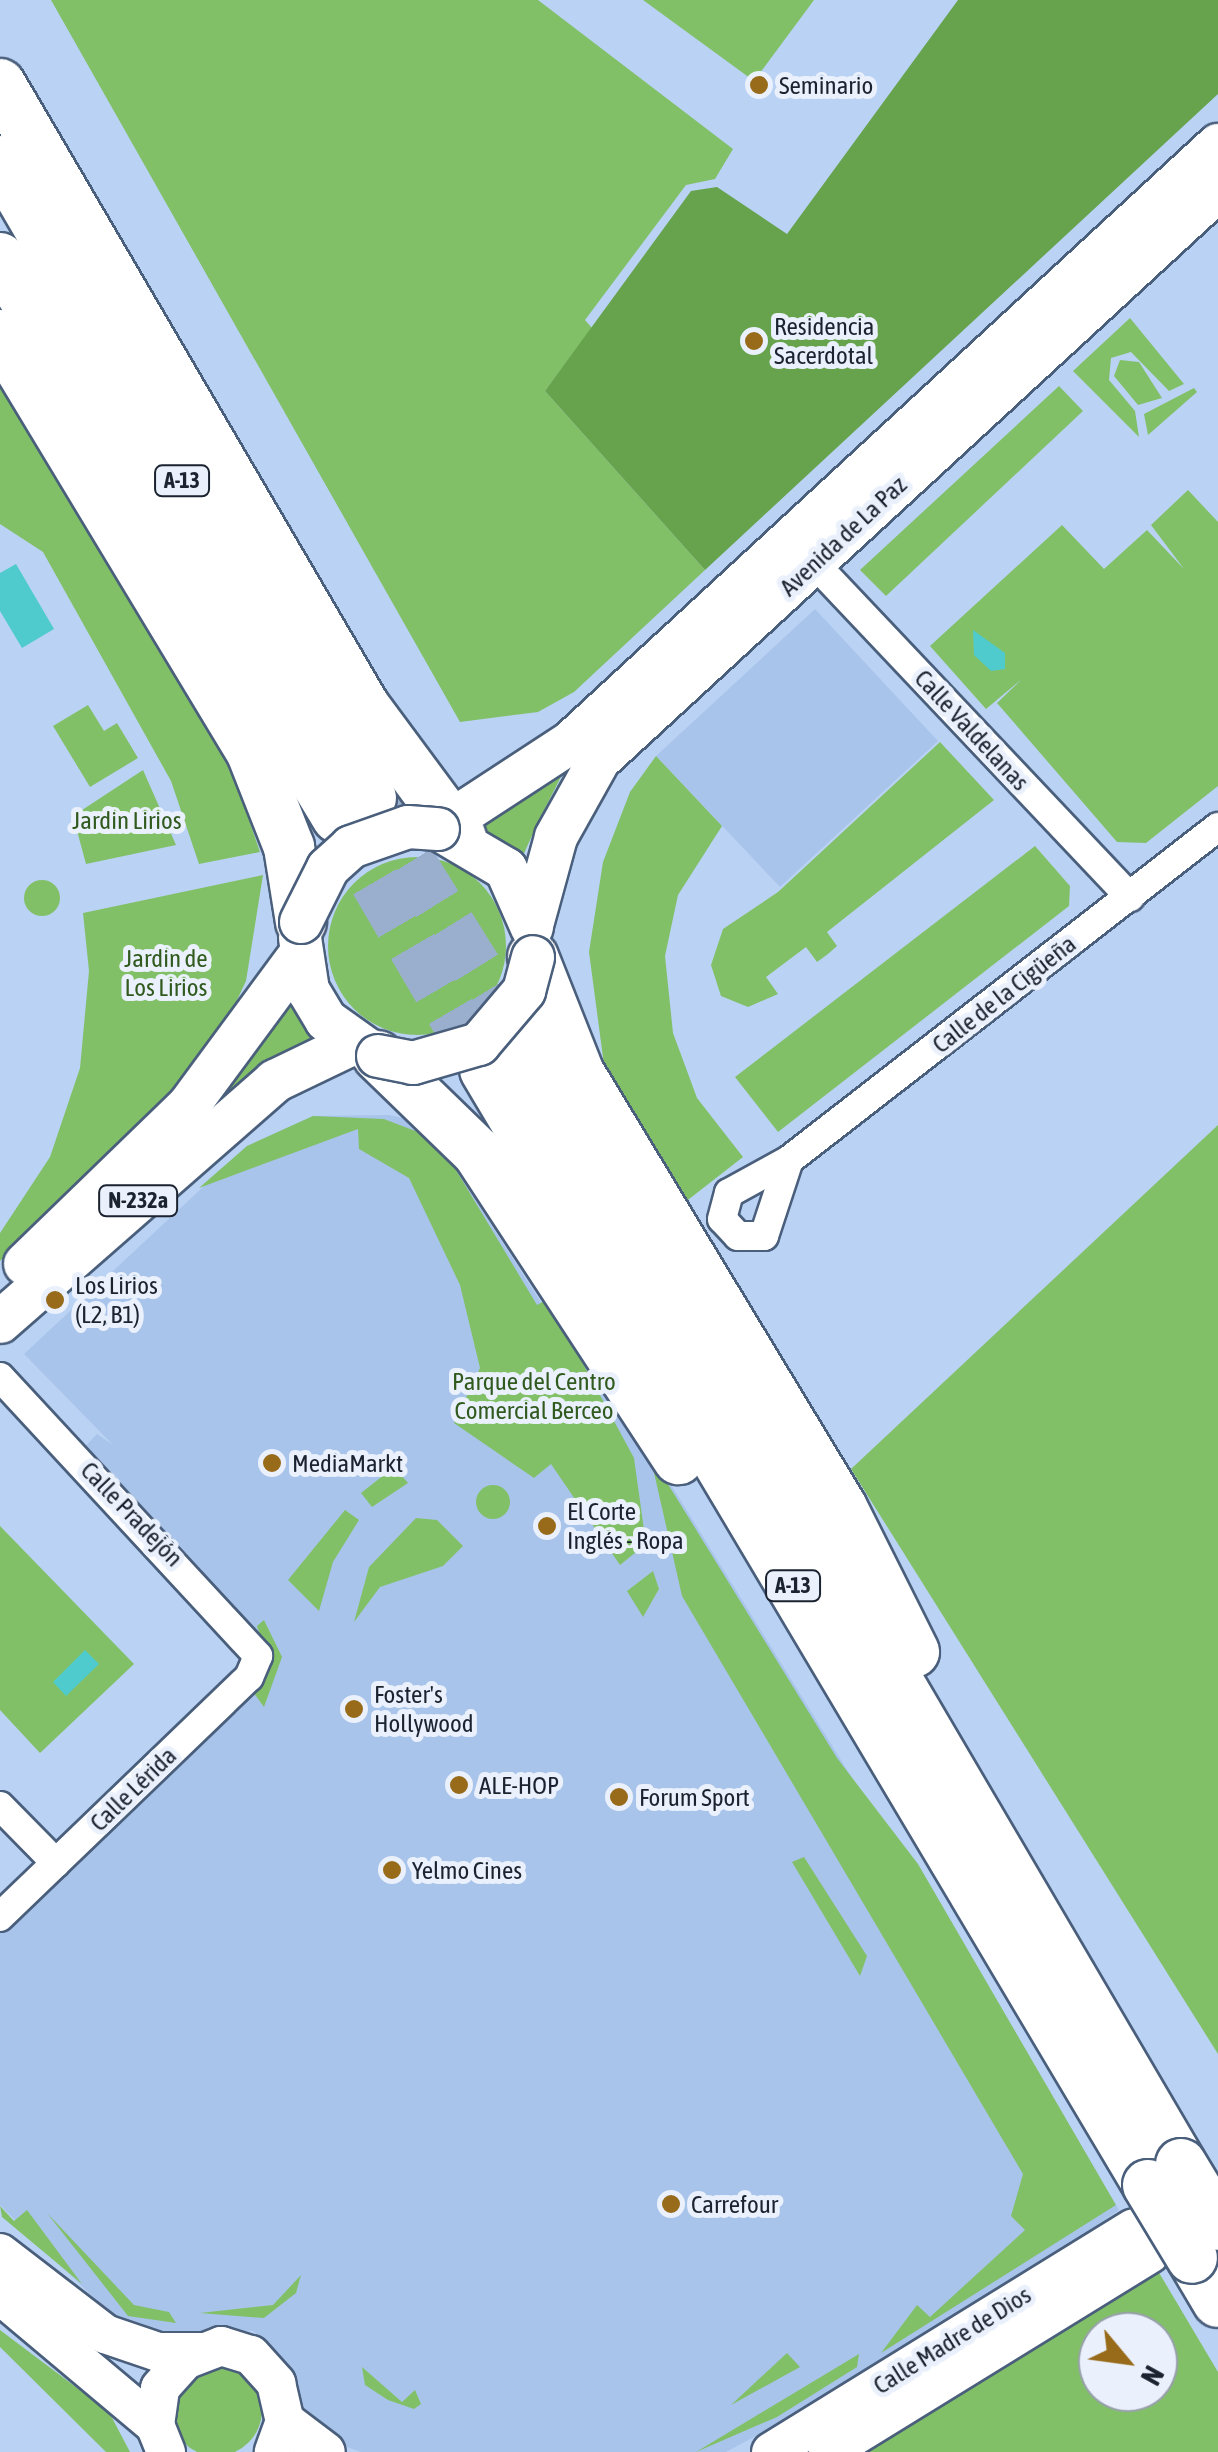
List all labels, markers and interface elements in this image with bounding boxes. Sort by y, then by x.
place label: Seminario [779,70,873,100]
marker: Seminario [748,74,770,96]
place label: Residencia Sacerdotal [774,312,874,371]
marker: Residencia Sacerdotal [743,330,765,352]
road number: A-13 [152,464,212,498]
street label: Avenida de La Paz [773,470,913,602]
street label: Calle Valdelanas [908,663,1036,797]
park label: Jardin Lirios [72,805,182,835]
street label: Calle de la Cigüeña [926,929,1082,1059]
park label: Jardin de Los Lirios [124,944,208,1003]
road number: N-232a [98,1184,178,1218]
place label: Los Lirios (L2, B1) [75,1271,158,1330]
marker: Los Lirios (L2, B1) [44,1289,66,1311]
park label: Parque del Centro Comercial Berceo [452,1367,616,1426]
place label: MediaMarkt [292,1448,403,1478]
marker: MediaMarkt [261,1452,283,1474]
street label: Calle Pradejón [75,1455,189,1573]
place label: El Corte Inglés - Ropa [567,1497,684,1556]
marker: El Corte Inglés - Ropa [536,1515,558,1537]
road number: A-13 [763,1569,823,1603]
place label: Foster's Hollywood [374,1680,474,1739]
marker: Foster's Hollywood [343,1698,365,1720]
street label: Calle Lérida [84,1741,182,1837]
place label: ALE-HOP [479,1770,559,1800]
marker: ALE-HOP [448,1774,470,1796]
place label: Forum Sport [639,1782,750,1812]
marker: Forum Sport [608,1786,630,1808]
place label: Yelmo Cines [412,1855,522,1885]
marker: Yelmo Cines [381,1859,403,1881]
place label: Carrefour [691,2189,778,2219]
marker: Carrefour [660,2193,682,2215]
street label: Calle Madre de Dios [868,2280,1036,2400]
north arrow [1078,2312,1178,2412]
text: N [1134,2361,1170,2391]

